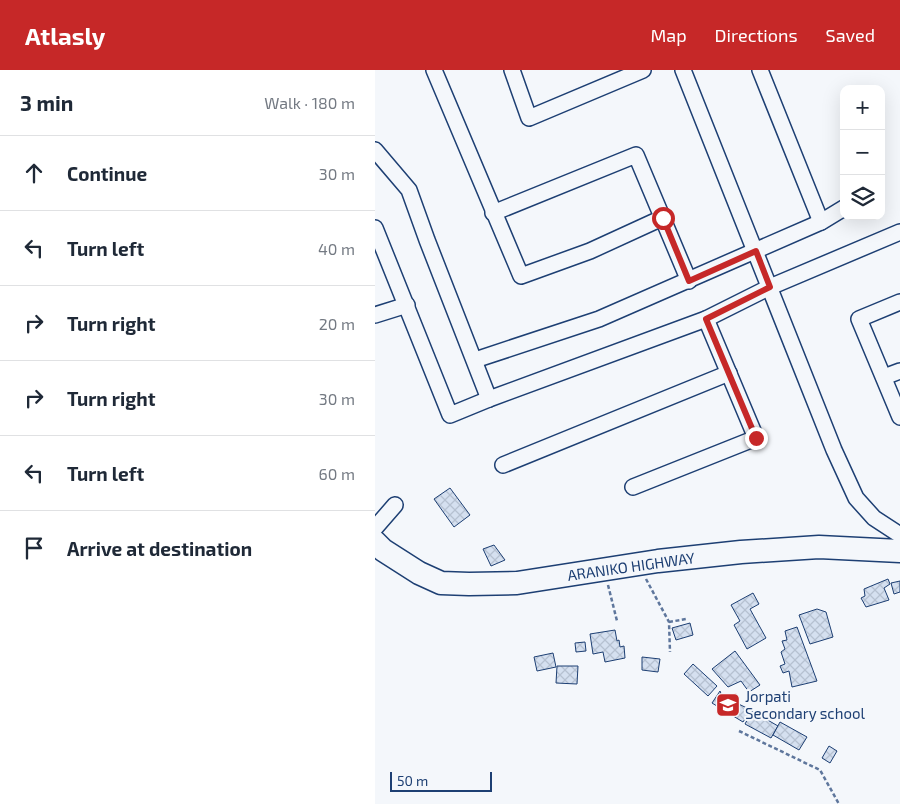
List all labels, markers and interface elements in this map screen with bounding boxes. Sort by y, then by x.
text: Atlasly [25,21,105,50]
text: Map [650,24,687,46]
text: Directions [715,24,798,46]
text: Saved [826,24,875,46]
map controls [840,85,885,220]
button: + [840,85,885,130]
text: 3 min [20,90,73,115]
text: Walk · 180 m [264,93,355,112]
button: − [840,130,885,175]
icon: ahead [20,159,48,187]
text: Continue [67,162,147,185]
text: 30 m [319,164,355,183]
button: layers [840,175,885,220]
route start [652,207,675,230]
icon: left [20,234,48,262]
text: Turn left [67,237,144,260]
text: 40 m [318,239,355,258]
icon: right [20,309,48,337]
text: Turn right [67,312,155,335]
text: 20 m [319,314,355,333]
icon: right [20,384,48,412]
text: Turn right [67,387,155,410]
text: 30 m [319,389,355,408]
route end [745,427,768,450]
icon: left [20,459,48,487]
text: Turn left [67,462,144,485]
text: 60 m [319,464,355,483]
icon: arrive [20,534,48,562]
text: Arrive at destination [67,537,252,560]
street label: ARANIKO HIGHWAY [566,548,696,584]
place label: Jorpati Secondary school [745,687,865,722]
school or university icon: Jorpati Secondary school [715,692,741,718]
scale bar [390,769,493,792]
text: 50 m [397,772,428,789]

